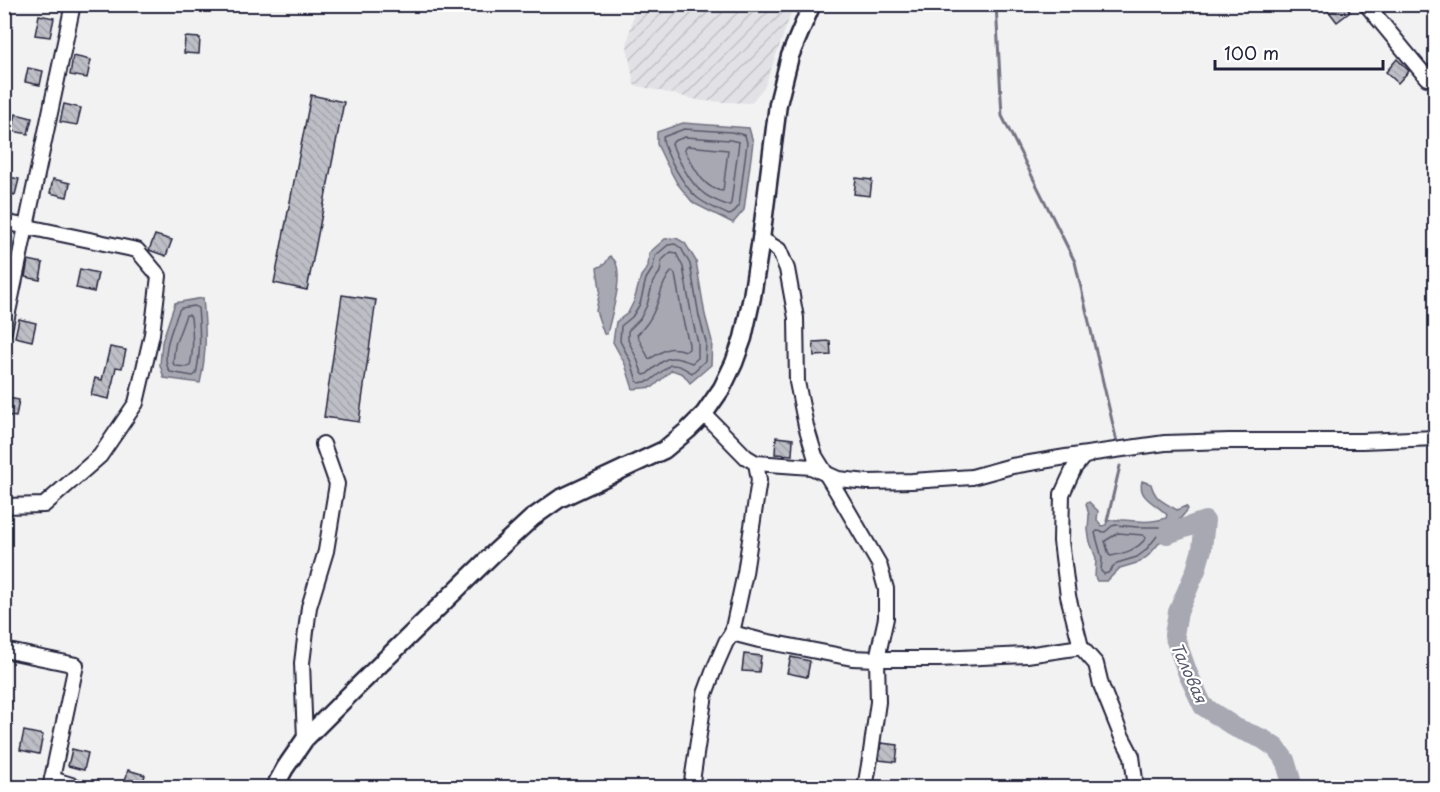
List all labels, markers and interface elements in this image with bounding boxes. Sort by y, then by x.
scale bar [1215,33,1383,71]
text: 100 m [1224,39,1279,66]
water label: Таловая [1166,638,1215,707]

